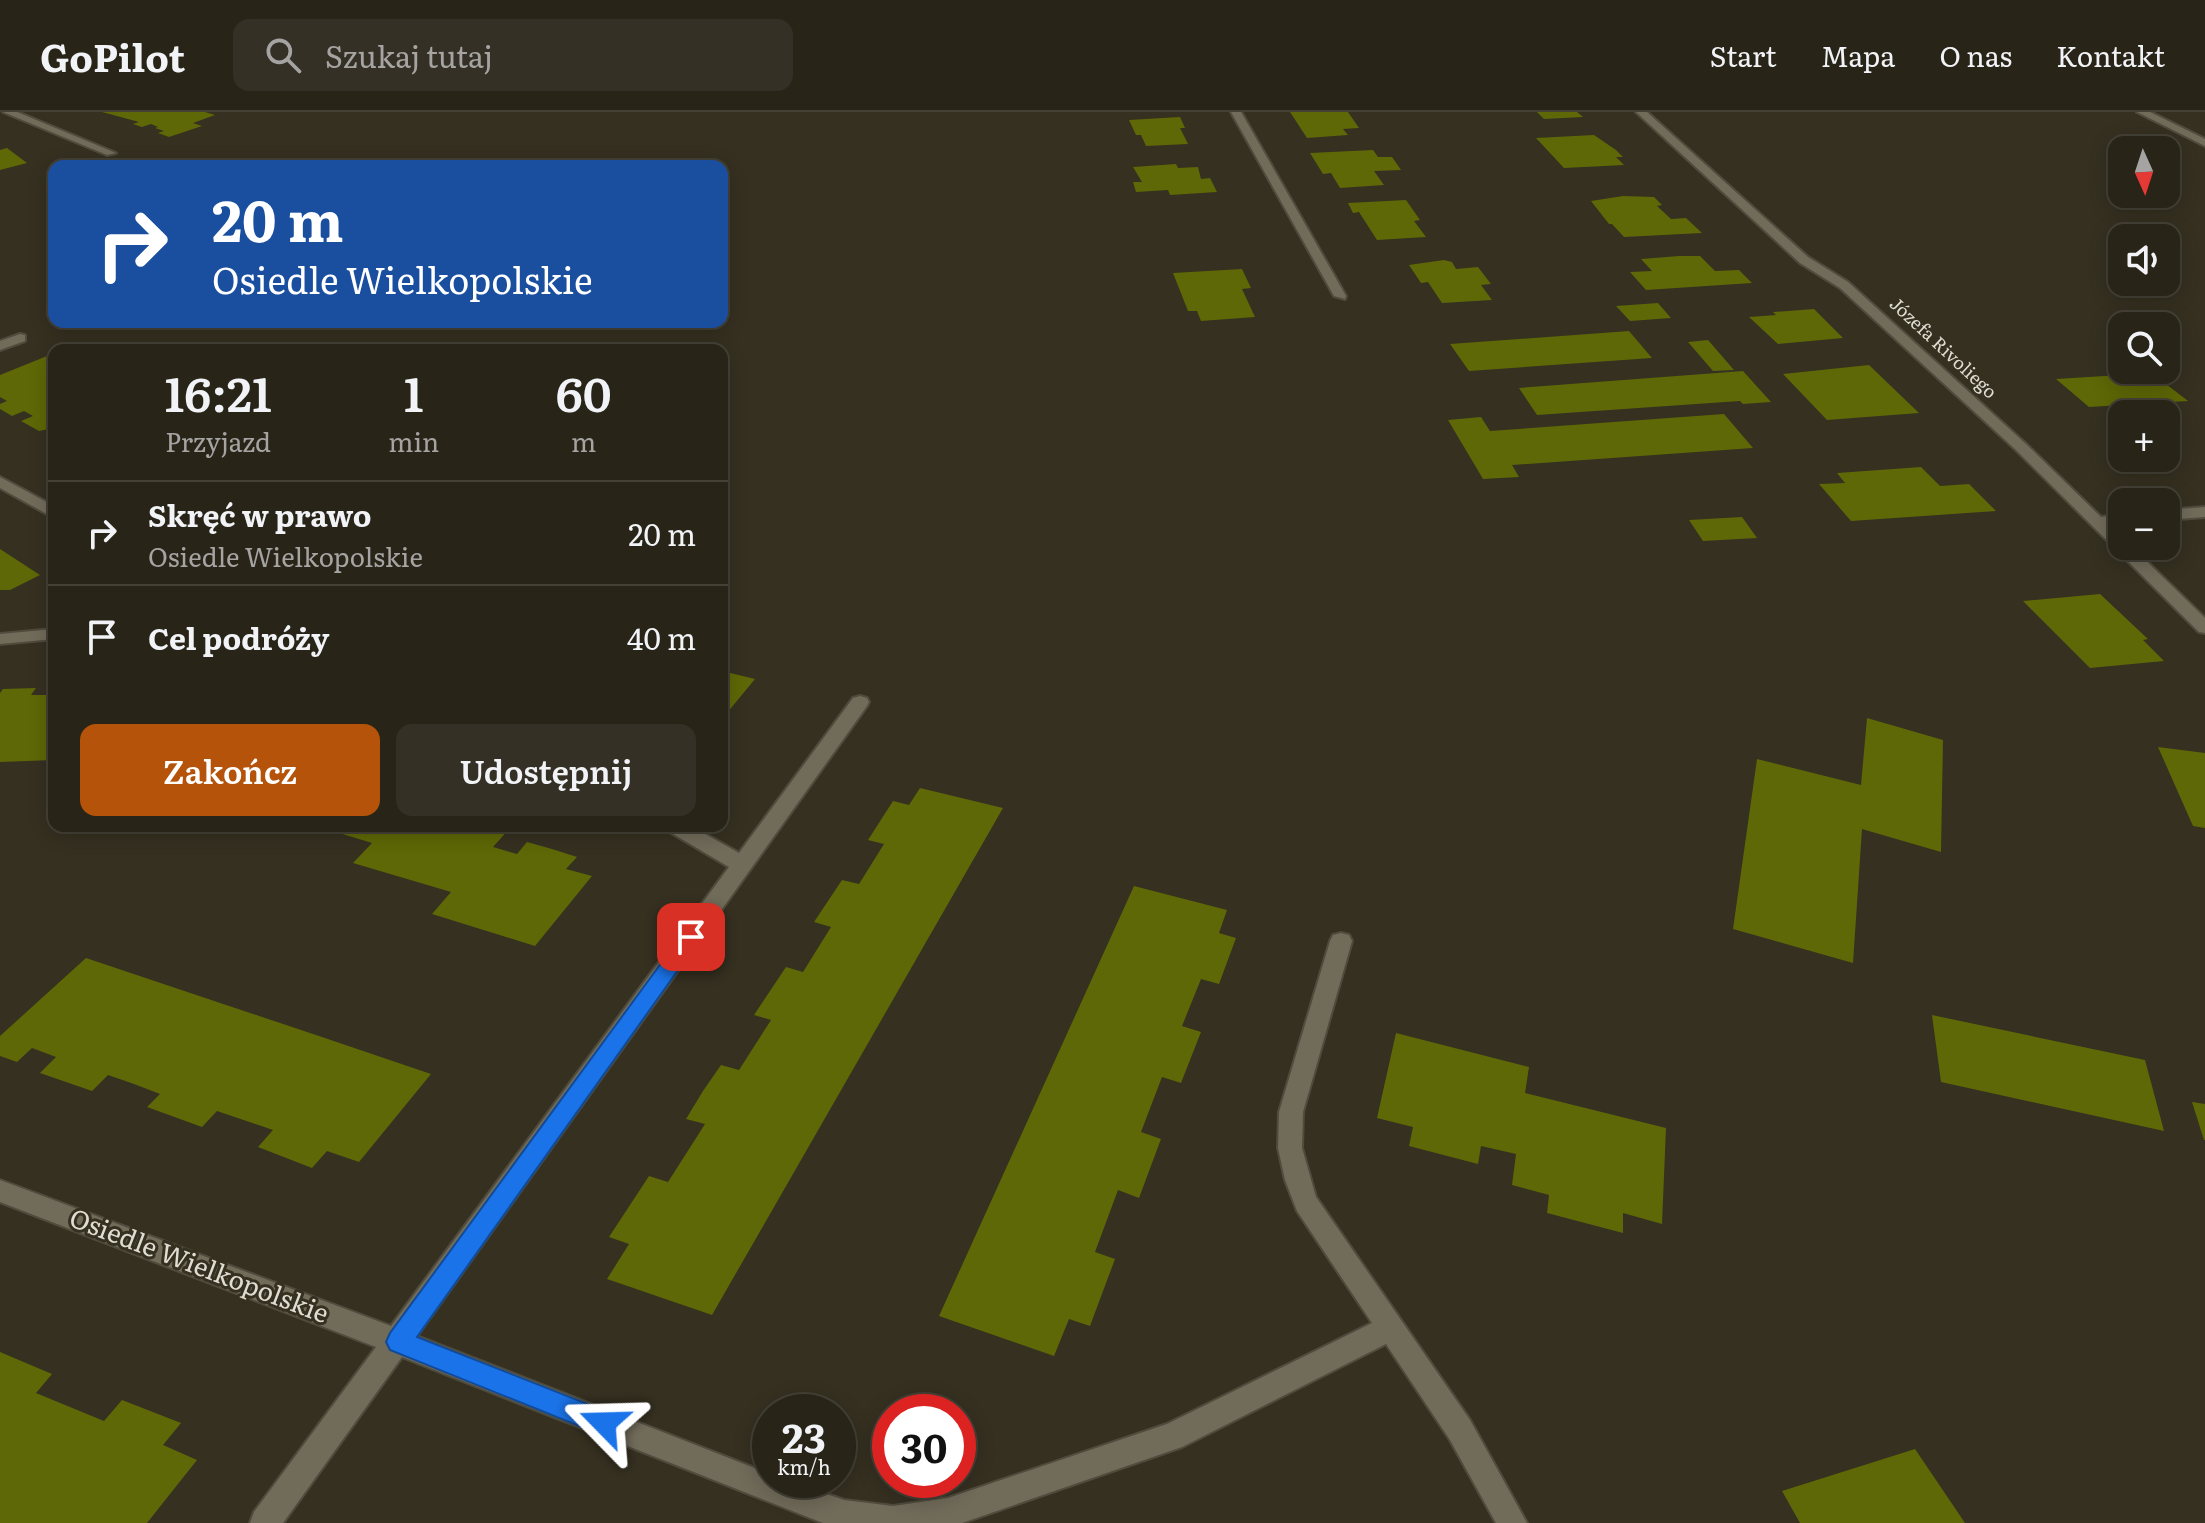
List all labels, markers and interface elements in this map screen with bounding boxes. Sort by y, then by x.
search box [233,19,793,91]
text: GoPilot [40,27,185,84]
icon: search [261,33,305,77]
text: Szukaj tutaj [325,33,493,77]
text: Start [1710,34,1777,76]
text: Mapa [1821,34,1895,76]
text: O nas [1939,34,2012,76]
text: Kontakt [2056,34,2165,76]
north arrow [2108,136,2180,208]
map controls [2108,136,2180,560]
text: 20 m [212,176,344,259]
icon: right [80,192,184,296]
button: sound [2108,224,2180,296]
text: Osiedle Wielkopolskie [212,252,593,305]
street label: Józefa Rivoliego [1884,290,2004,404]
button: search [2108,312,2180,384]
text: 16:21 [164,356,272,427]
text: 1 [404,356,424,427]
text: 60 [556,356,612,427]
button: + [2108,400,2180,472]
text: Przyjazd [165,421,271,460]
text: min [388,421,439,460]
text: m [571,421,596,460]
button: − [2108,488,2180,560]
text: Skręć w prawo [148,492,371,536]
icon: right [80,511,124,555]
text: 20 m [628,511,696,555]
text: Osiedle Wielkopolskie [148,536,423,575]
icon: arrive [80,615,124,659]
text: Cel podróży [148,615,329,659]
text: 40 m [627,615,696,659]
button: Zakończ [80,724,380,816]
button: Udostępnij [396,724,696,816]
pin [657,903,725,971]
icon: arrive [669,915,713,959]
street label: Osiedle Wielkopolskie [65,1196,335,1331]
position arrow [562,1381,646,1465]
speed limit sign: 30 [872,1394,976,1498]
text: 23 [782,1406,826,1465]
text: km/h [777,1451,831,1481]

